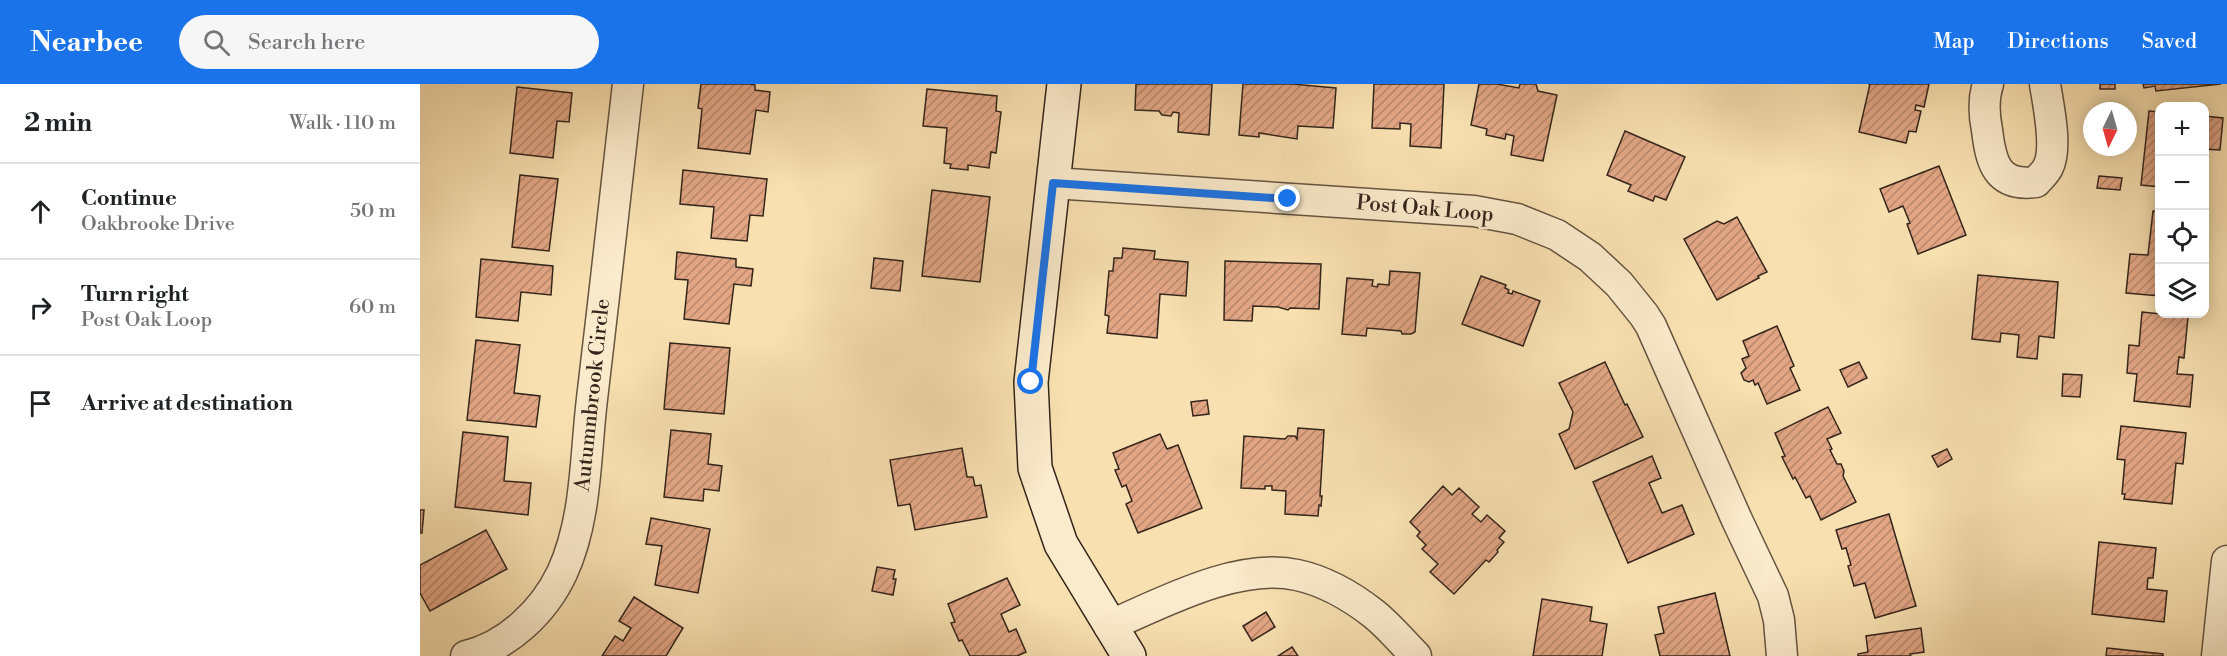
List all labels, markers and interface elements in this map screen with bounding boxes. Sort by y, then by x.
search box [179,15,599,69]
text: Nearbee [30,25,143,60]
icon: search [200,26,233,59]
text: Search here [248,29,365,56]
text: Map [1933,29,1975,55]
text: Directions [2008,29,2109,55]
text: Saved [2142,29,2197,55]
north arrow [2083,102,2137,156]
map controls [2155,102,2209,318]
button: + [2155,102,2209,156]
text: 2 min [24,107,92,139]
text: Walk · 110 m [289,111,396,136]
button: − [2155,156,2209,210]
text: Continue [81,185,177,212]
route end [1274,185,1300,211]
street label: Post Oak Loop [1355,190,1495,228]
icon: ahead [24,195,57,228]
text: 50 m [350,199,396,224]
button: locate [2155,210,2209,264]
text: Oakbrooke Drive [81,212,235,237]
button: layers [2155,264,2209,318]
text: Turn right [81,281,189,308]
icon: right [24,291,57,324]
text: 60 m [349,295,396,320]
street label: Autumnbrook Circle [570,297,616,494]
text: Post Oak Loop [81,308,212,333]
route start [1017,368,1043,394]
icon: arrive [24,387,57,420]
text: Arrive at destination [81,390,293,417]

